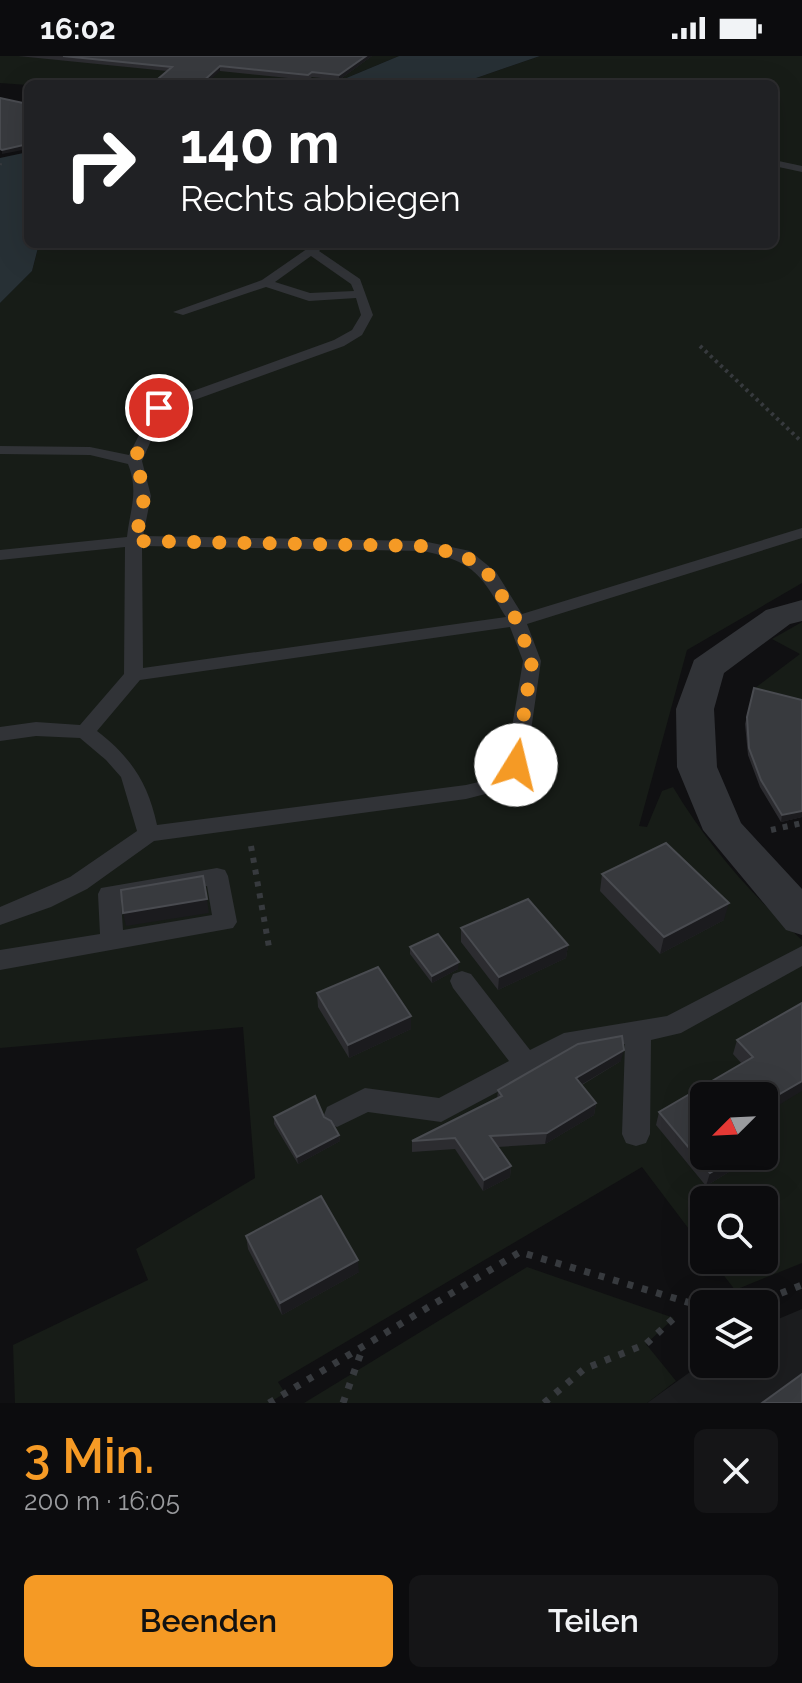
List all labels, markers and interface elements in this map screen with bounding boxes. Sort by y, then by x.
text: 16:02 [40,11,116,46]
text: 140 m [180,110,340,176]
icon: right [48,112,152,216]
text: Rechts abbiegen [180,177,461,219]
pin [125,374,193,442]
icon: arrive [137,386,181,430]
position arrow [474,723,558,807]
north arrow [690,1082,778,1170]
map controls [690,1082,778,1378]
button: search [690,1186,778,1274]
button: layers [690,1290,778,1378]
text: 3 Min. [24,1428,154,1484]
button: close [694,1429,778,1513]
text: 200 m · 16:05 [24,1486,180,1516]
button: Beenden [24,1575,393,1667]
button: Teilen [409,1575,778,1667]

